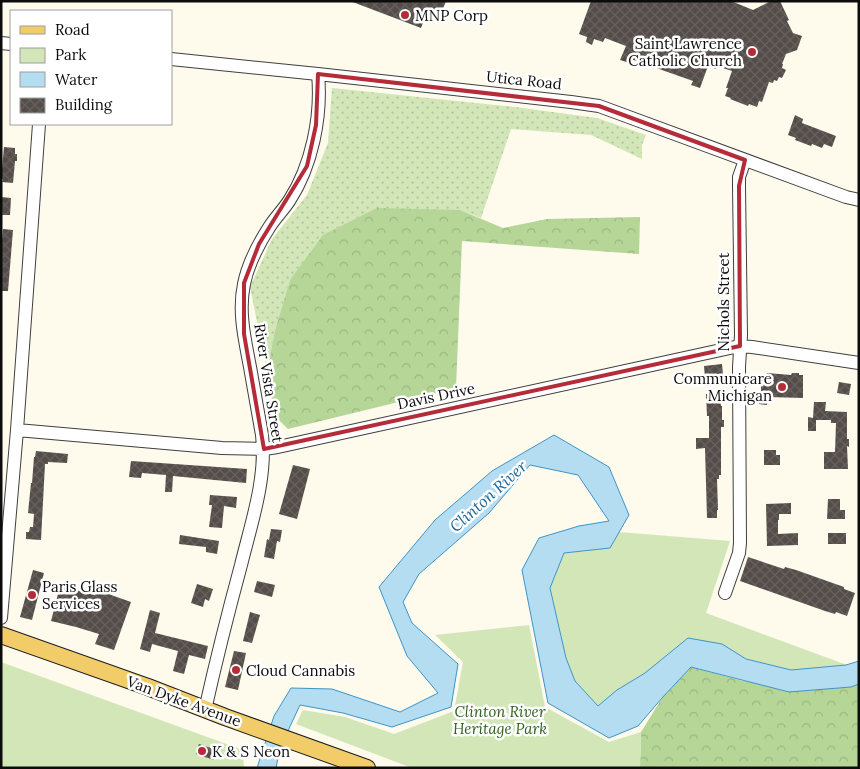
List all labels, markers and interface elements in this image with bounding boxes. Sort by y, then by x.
place label: MNP Corp [415,6,488,25]
marker: MNP Corp [399,9,411,21]
legend [10,10,172,125]
text: Road [55,20,90,39]
place label: Saint Lawrence Catholic Church [628,34,742,70]
text: Park [55,45,86,64]
marker: Saint Lawrence Catholic Church [746,46,758,58]
street label: Utica Road [485,67,563,93]
text: Water [55,70,98,89]
text: Building [55,95,113,114]
street label: Nichols Street [714,252,733,351]
street label: River Vista Street [250,322,288,444]
place label: Communicare Michigan [673,369,772,405]
street label: Davis Drive [395,379,477,413]
marker: Communicare Michigan [776,381,788,393]
water label: Clinton River [445,456,531,536]
place label: Paris Glass Services [42,577,118,613]
marker: Paris Glass Services [26,589,38,601]
place label: Cloud Cannabis [246,661,355,680]
marker: Cloud Cannabis [230,664,242,676]
street label: Van Dyke Avenue [123,671,244,730]
park label: Clinton River Heritage Park [453,702,547,738]
place label: K & S Neon [212,742,290,761]
marker: K & S Neon [196,745,208,757]

